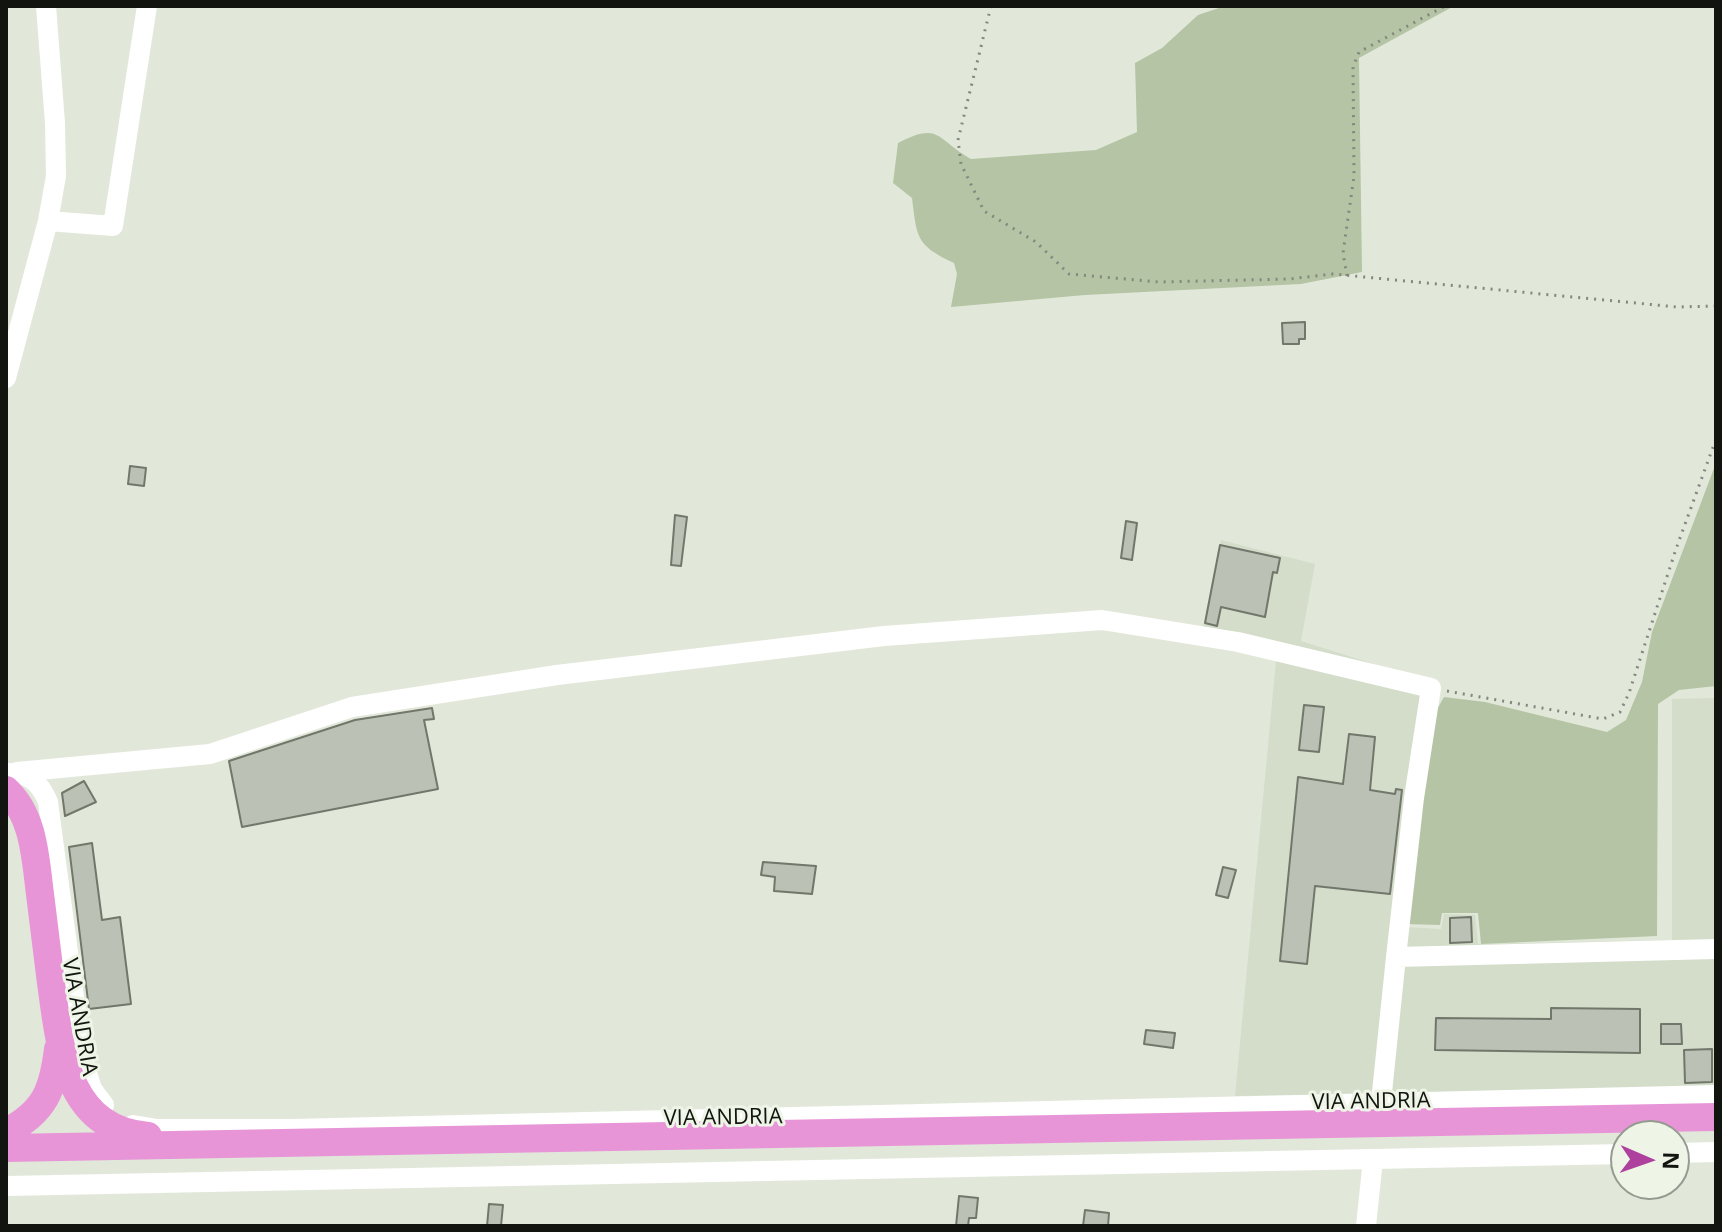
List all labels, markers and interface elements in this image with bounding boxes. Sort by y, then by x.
street label: VIA ANDRIA [56,956,102,1078]
street label: VIA ANDRIA [1311,1088,1431,1116]
street label: VIA ANDRIA [663,1104,783,1132]
north arrow [1610,1120,1690,1200]
text: N [1657,1151,1687,1170]

